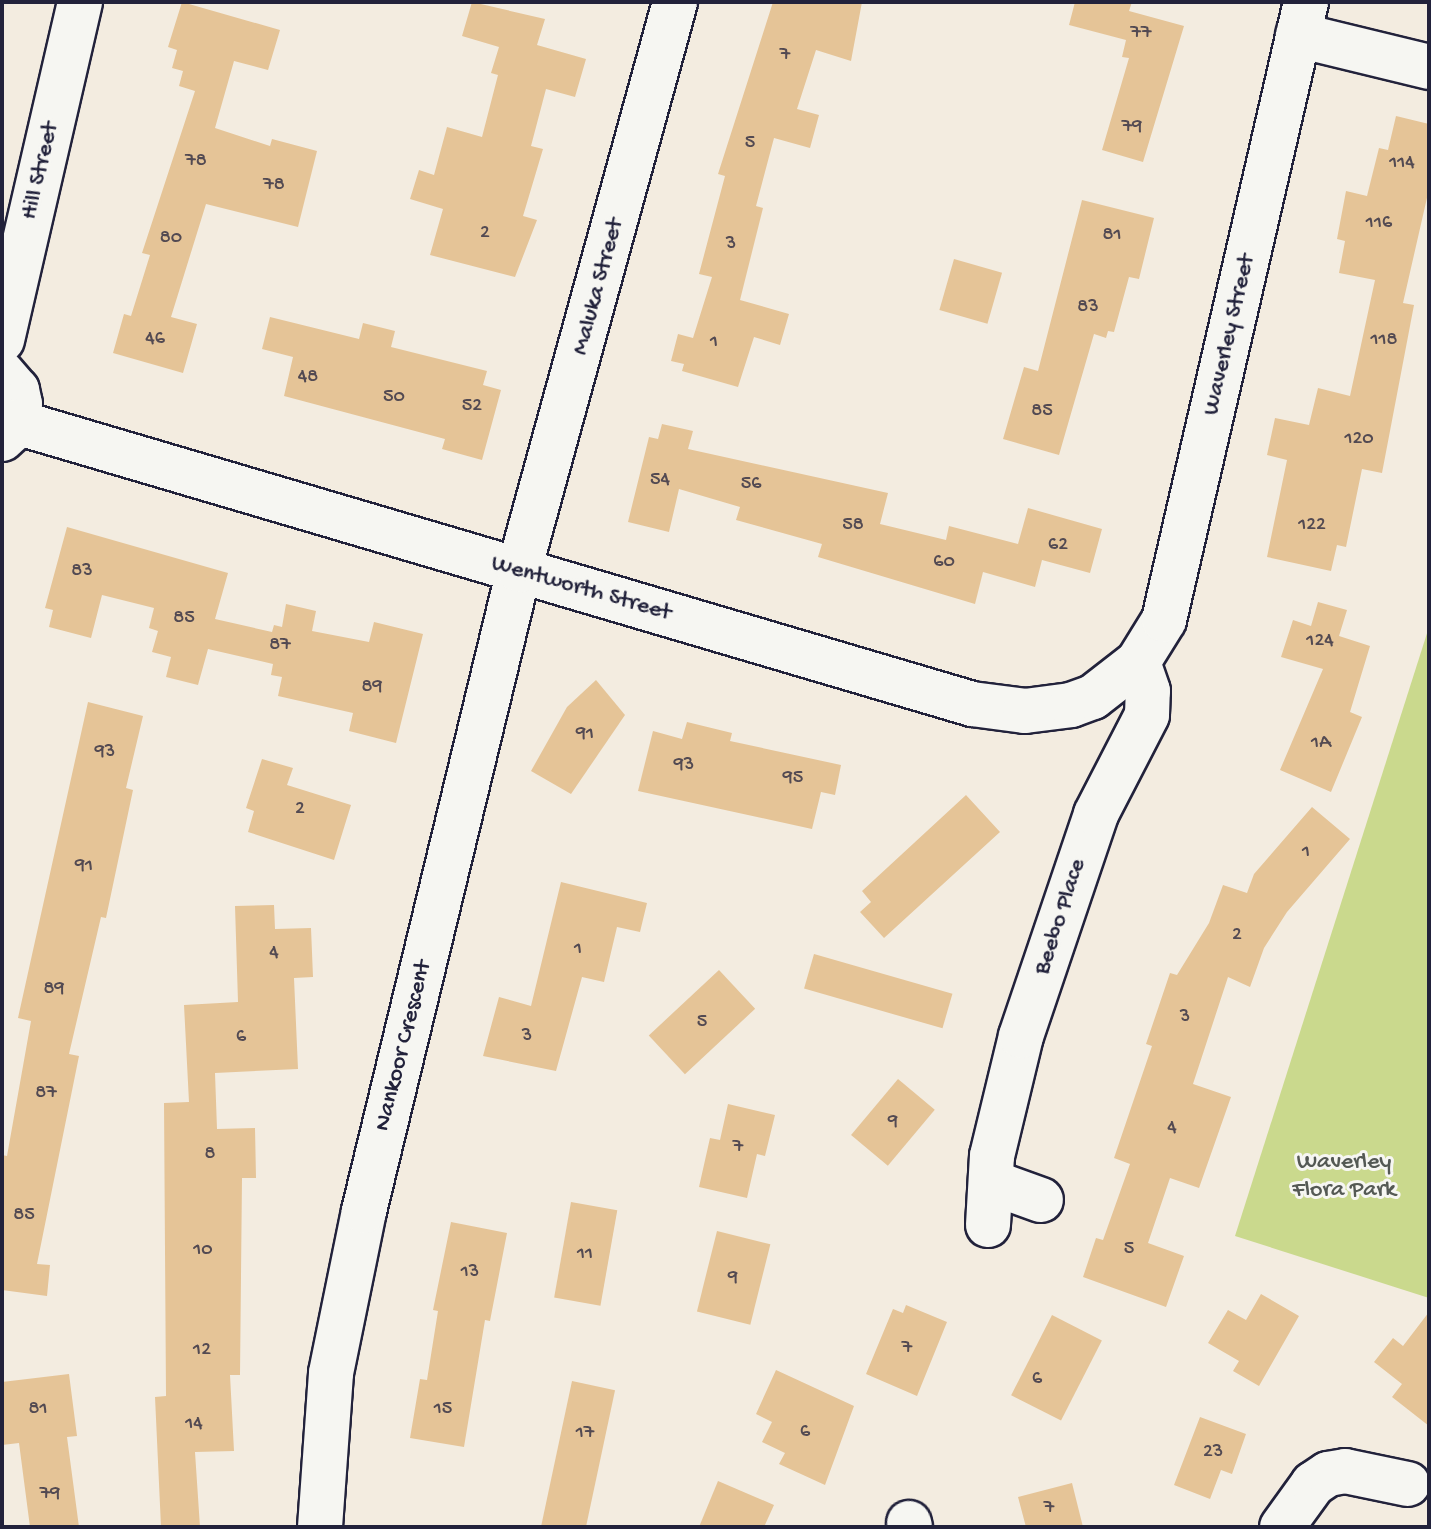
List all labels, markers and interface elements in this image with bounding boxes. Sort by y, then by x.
house number: 77 [1131,21,1151,45]
house number: 7 [780,43,790,67]
house number: 79 [1122,115,1142,139]
street label: Hill Street [16,119,66,223]
house number: 5 [745,131,755,155]
house number: 78 [185,149,207,173]
house number: 114 [1389,151,1415,175]
house number: 78 [263,173,285,197]
house number: 116 [1366,211,1392,235]
street label: Maluka Street [567,216,631,358]
house number: 2 [480,221,490,245]
house number: 81 [1102,223,1122,247]
house number: 80 [160,226,182,250]
house number: 3 [726,232,736,256]
street label: Waverley Street [1197,252,1263,418]
house number: 83 [1077,295,1099,319]
house number: 46 [145,327,165,351]
house number: 118 [1370,328,1398,352]
house number: 1 [710,330,718,354]
house number: 48 [298,365,318,389]
house number: 50 [383,385,405,409]
house number: 52 [462,394,482,418]
house number: 85 [1031,399,1053,423]
house number: 120 [1344,427,1374,451]
house number: 54 [650,468,670,492]
house number: 56 [741,472,761,496]
house number: 58 [842,513,864,537]
house number: 122 [1298,513,1326,537]
house number: 62 [1048,533,1068,557]
street label: Wentworth Street [488,550,674,628]
house number: 60 [933,550,955,574]
house number: 83 [71,559,93,583]
house number: 85 [173,606,195,630]
house number: 124 [1306,629,1334,653]
house number: 87 [269,633,291,657]
house number: 89 [362,675,382,699]
house number: 91 [576,722,594,746]
house number: 1A [1311,731,1331,755]
house number: 93 [95,740,115,764]
house number: 93 [674,753,694,777]
house number: 95 [783,766,803,790]
house number: 2 [295,797,305,821]
house number: 1 [1302,840,1310,864]
house number: 91 [75,854,93,878]
street label: Beebo Place [1029,855,1093,979]
house number: 2 [1232,923,1242,947]
house number: 1 [574,937,582,961]
house number: 4 [269,941,279,965]
street label: Nankoor Crescent [369,958,439,1134]
house number: 89 [44,977,64,1001]
house number: 3 [1180,1005,1190,1029]
house number: 5 [697,1010,707,1034]
house number: 3 [522,1024,532,1048]
house number: 6 [236,1025,246,1049]
house number: 87 [35,1081,57,1105]
house number: 9 [888,1110,898,1134]
house number: 4 [1167,1116,1177,1140]
house number: 7 [733,1135,743,1159]
house number: 8 [205,1142,215,1166]
park label: Waverley Flora Park [1292,1149,1396,1205]
house number: 85 [13,1203,35,1227]
house number: 5 [1124,1237,1134,1261]
house number: 10 [193,1238,213,1262]
house number: 11 [577,1242,593,1266]
house number: 13 [461,1260,479,1284]
house number: 9 [728,1266,738,1290]
house number: 7 [902,1336,912,1360]
house number: 12 [193,1338,211,1362]
house number: 6 [1032,1367,1042,1391]
house number: 81 [28,1397,48,1421]
house number: 15 [434,1397,452,1421]
house number: 14 [185,1412,203,1436]
house number: 6 [800,1420,810,1444]
house number: 17 [576,1421,594,1445]
house number: 23 [1203,1440,1223,1464]
house number: 79 [40,1482,60,1506]
house number: 7 [1044,1496,1054,1520]

